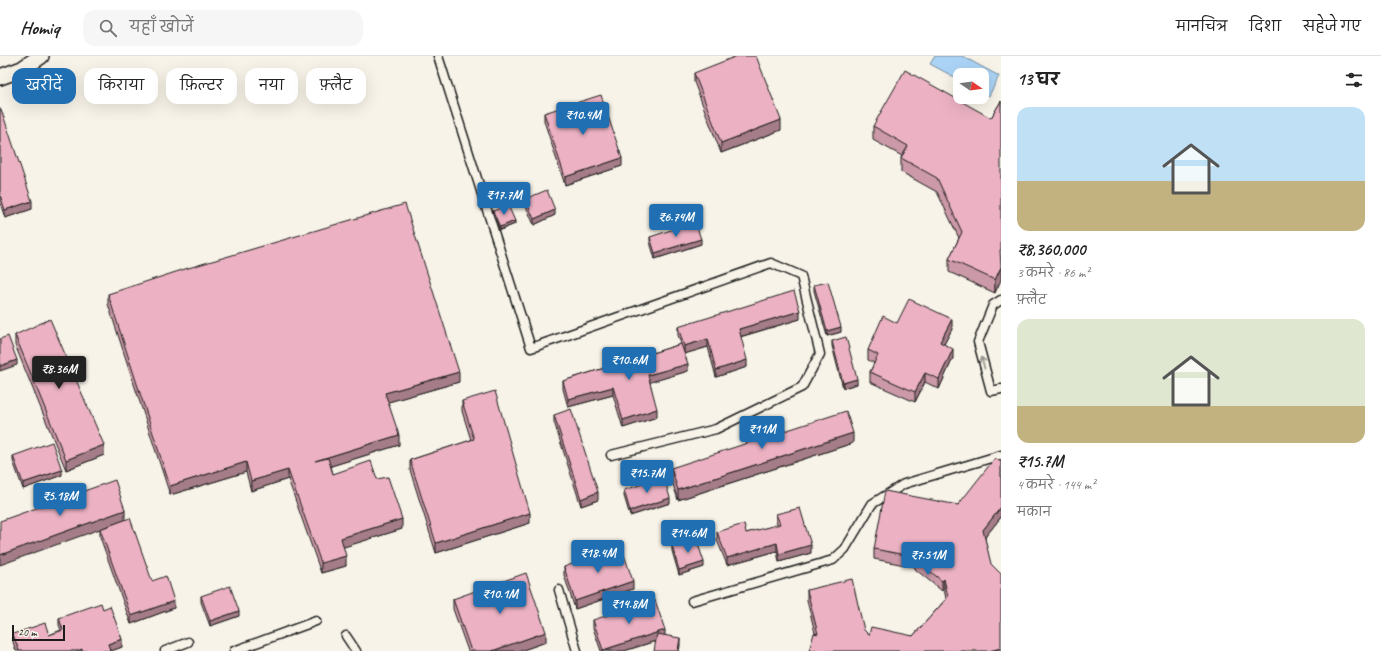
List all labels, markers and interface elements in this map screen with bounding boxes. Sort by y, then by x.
search box [83,10,363,46]
text: Homiq [20,16,59,40]
icon: search [97,17,119,39]
text: यहाँ खोजें [129,18,194,37]
text: मानचित्र [1176,18,1227,35]
text: दिशा [1249,18,1281,35]
text: सहेजे गए [1303,18,1361,35]
chip: खरीदें [12,68,76,104]
chip: किराया [84,68,158,104]
chip: फ़िल्टर [166,68,237,104]
chip: नया [245,68,298,104]
chip: फ़्लैट [306,68,366,104]
north arrow [953,68,989,104]
map controls [953,68,989,104]
text: 13 घर [1017,69,1059,90]
icon: filters [1343,69,1365,91]
pin: ₹10.4M [550,102,616,136]
text: ₹10.4M [565,107,601,123]
icon: home [1155,133,1227,205]
pin: ₹17.7M [471,182,537,216]
text: ₹17.7M [486,187,522,203]
pin: ₹6.74M [643,204,709,238]
text: ₹6.74M [658,209,694,225]
text: ₹8,360,000 [1017,239,1085,260]
text: 3 कमरे · 86 m² [1017,265,1089,281]
text: फ़्लैट [1017,292,1047,308]
icon: home [1155,345,1227,417]
pin: ₹10.6M [596,347,662,381]
text: ₹10.6M [611,352,647,368]
pin: ₹8.36M [26,356,92,390]
one-way arrow [979,357,986,370]
text: ₹8.36M [41,361,77,377]
pin: ₹11M [738,416,786,450]
text: ₹11M [748,421,776,437]
text: ₹15.7M [1017,451,1063,472]
pin: ₹15.7M [614,460,680,494]
text: ₹15.7M [629,465,665,481]
text: 4 कमरे · 144 m² [1017,477,1095,493]
pin: ₹5.18M [27,483,93,517]
text: ₹5.18M [42,488,78,504]
text: मकान [1017,504,1051,520]
pin: ₹14.6M [655,520,721,554]
text: ₹14.6M [670,525,706,541]
pin: ₹18.4M [565,540,631,574]
pin: ₹7.51M [895,542,961,576]
text: ₹18.4M [580,545,616,561]
text: ₹7.51M [910,547,946,563]
pin: ₹10.1M [467,581,533,615]
text: ₹10.1M [482,586,518,602]
pin: ₹14.8M [596,591,662,625]
text: ₹14.8M [611,596,647,612]
scale bar [12,623,65,642]
text: 20 m [18,625,37,639]

